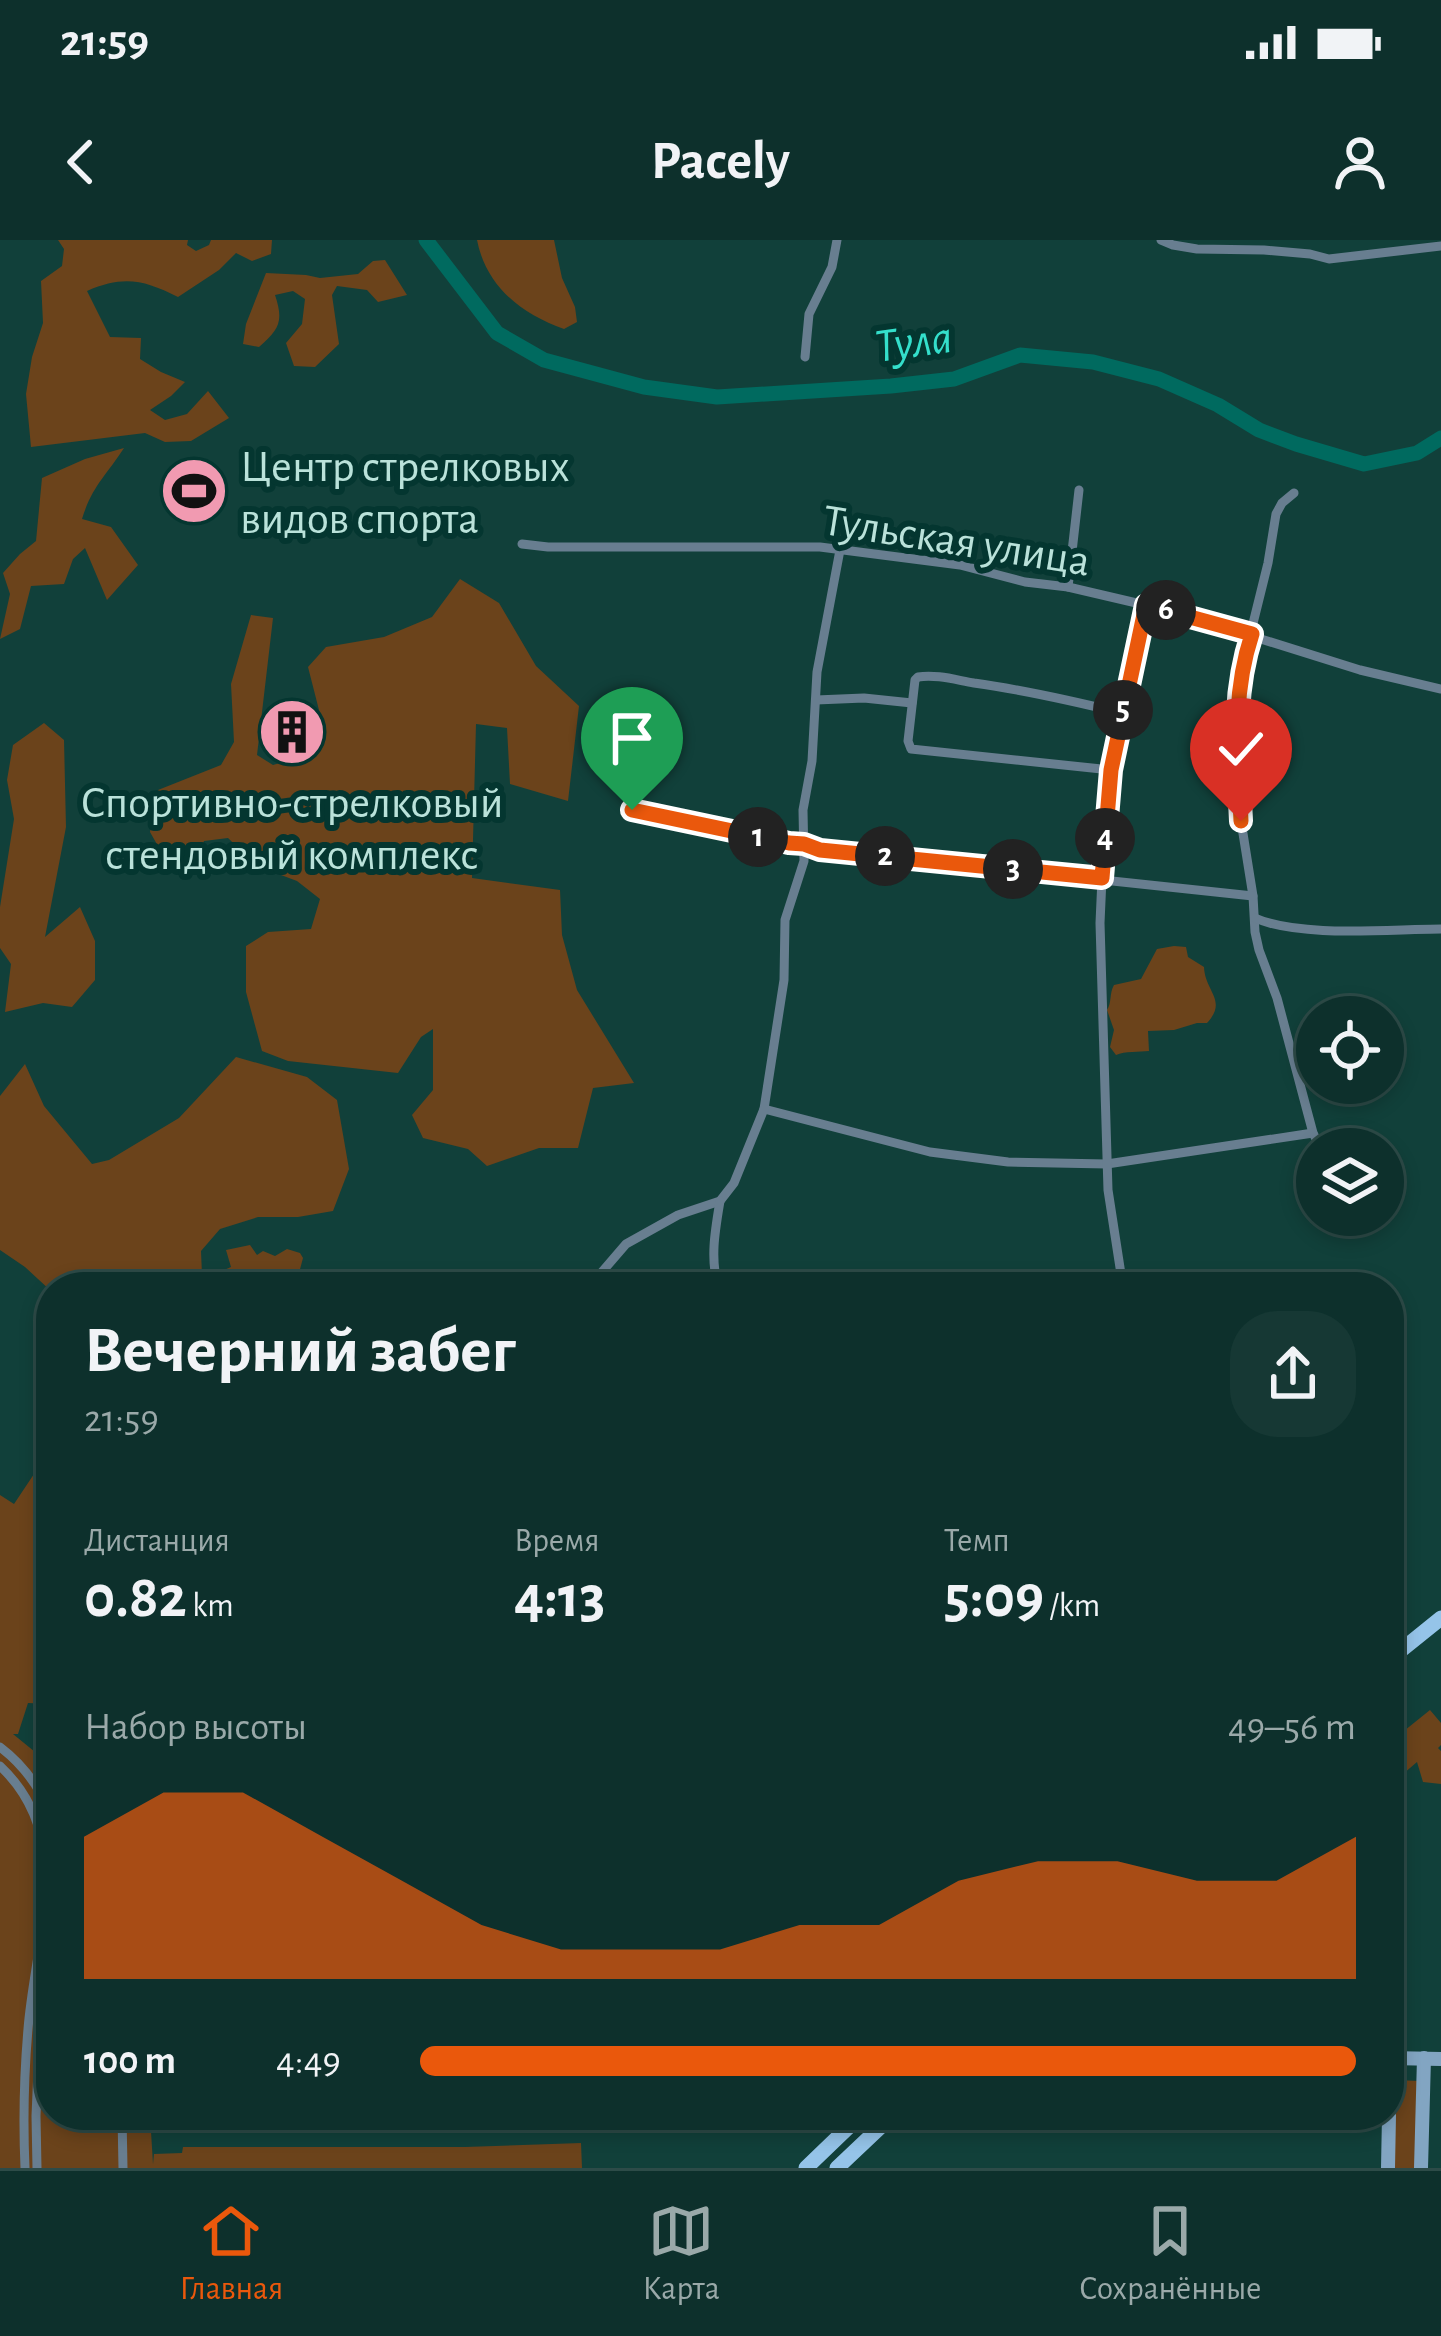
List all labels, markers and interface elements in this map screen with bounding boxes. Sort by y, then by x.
text: 21:59 [60,19,149,64]
icon: back [48,129,114,195]
icon: person [1327,129,1393,195]
text: Pacely [651,135,790,189]
water label: Тула [872,314,955,372]
place label: Центр стрелковых видов спорта [240,445,570,542]
sports icon: Центр стрелковых видов спорта [159,456,229,526]
street label: Тульская улица [820,498,1093,585]
pin: 6 [1136,580,1196,640]
text: 6 [1158,593,1174,626]
pin: 5 [1093,680,1153,740]
pin [581,687,683,810]
text: 5 [1116,693,1130,726]
building icon: Спортивно-стрелковый стендовый комплекс [257,697,327,767]
pin [1190,698,1292,821]
icon: arrive [599,705,665,771]
icon: check [1208,716,1274,782]
place label: Спортивно-стрелковый стендовый комплекс [80,781,504,878]
pin: 1 [728,807,788,867]
pin: 4 [1075,808,1135,868]
text: 1 [752,820,764,853]
text: 4 [1097,821,1113,854]
pin: 2 [855,826,915,886]
text: 2 [877,839,893,872]
pin: 3 [983,839,1043,899]
text: 3 [1006,852,1020,885]
map controls [1296,996,1404,1236]
button: locate [1296,996,1404,1104]
button: layers [1296,1128,1404,1236]
button: share [1230,1311,1356,1437]
text: Вечерний забег [84,1318,516,1384]
text: 21:59 [84,1400,159,1439]
text: Дистанция [84,1525,230,1558]
text: Время [514,1525,600,1558]
text: Темп [944,1525,1010,1558]
text: 0.82 [84,1568,187,1628]
text: 4:13 [514,1568,605,1628]
text: 5:09 [944,1568,1044,1628]
text: km [187,1590,234,1623]
text: /km [1044,1590,1100,1623]
text: Набор высоты [84,1708,307,1747]
text: 49–56 m [1228,1708,1356,1747]
text: 100 m [84,2042,176,2081]
text: 4:49 [276,2042,341,2081]
tab: Главная [180,2198,283,2310]
tab: Карта [642,2198,720,2310]
tab: Сохранённые [1079,2198,1261,2310]

